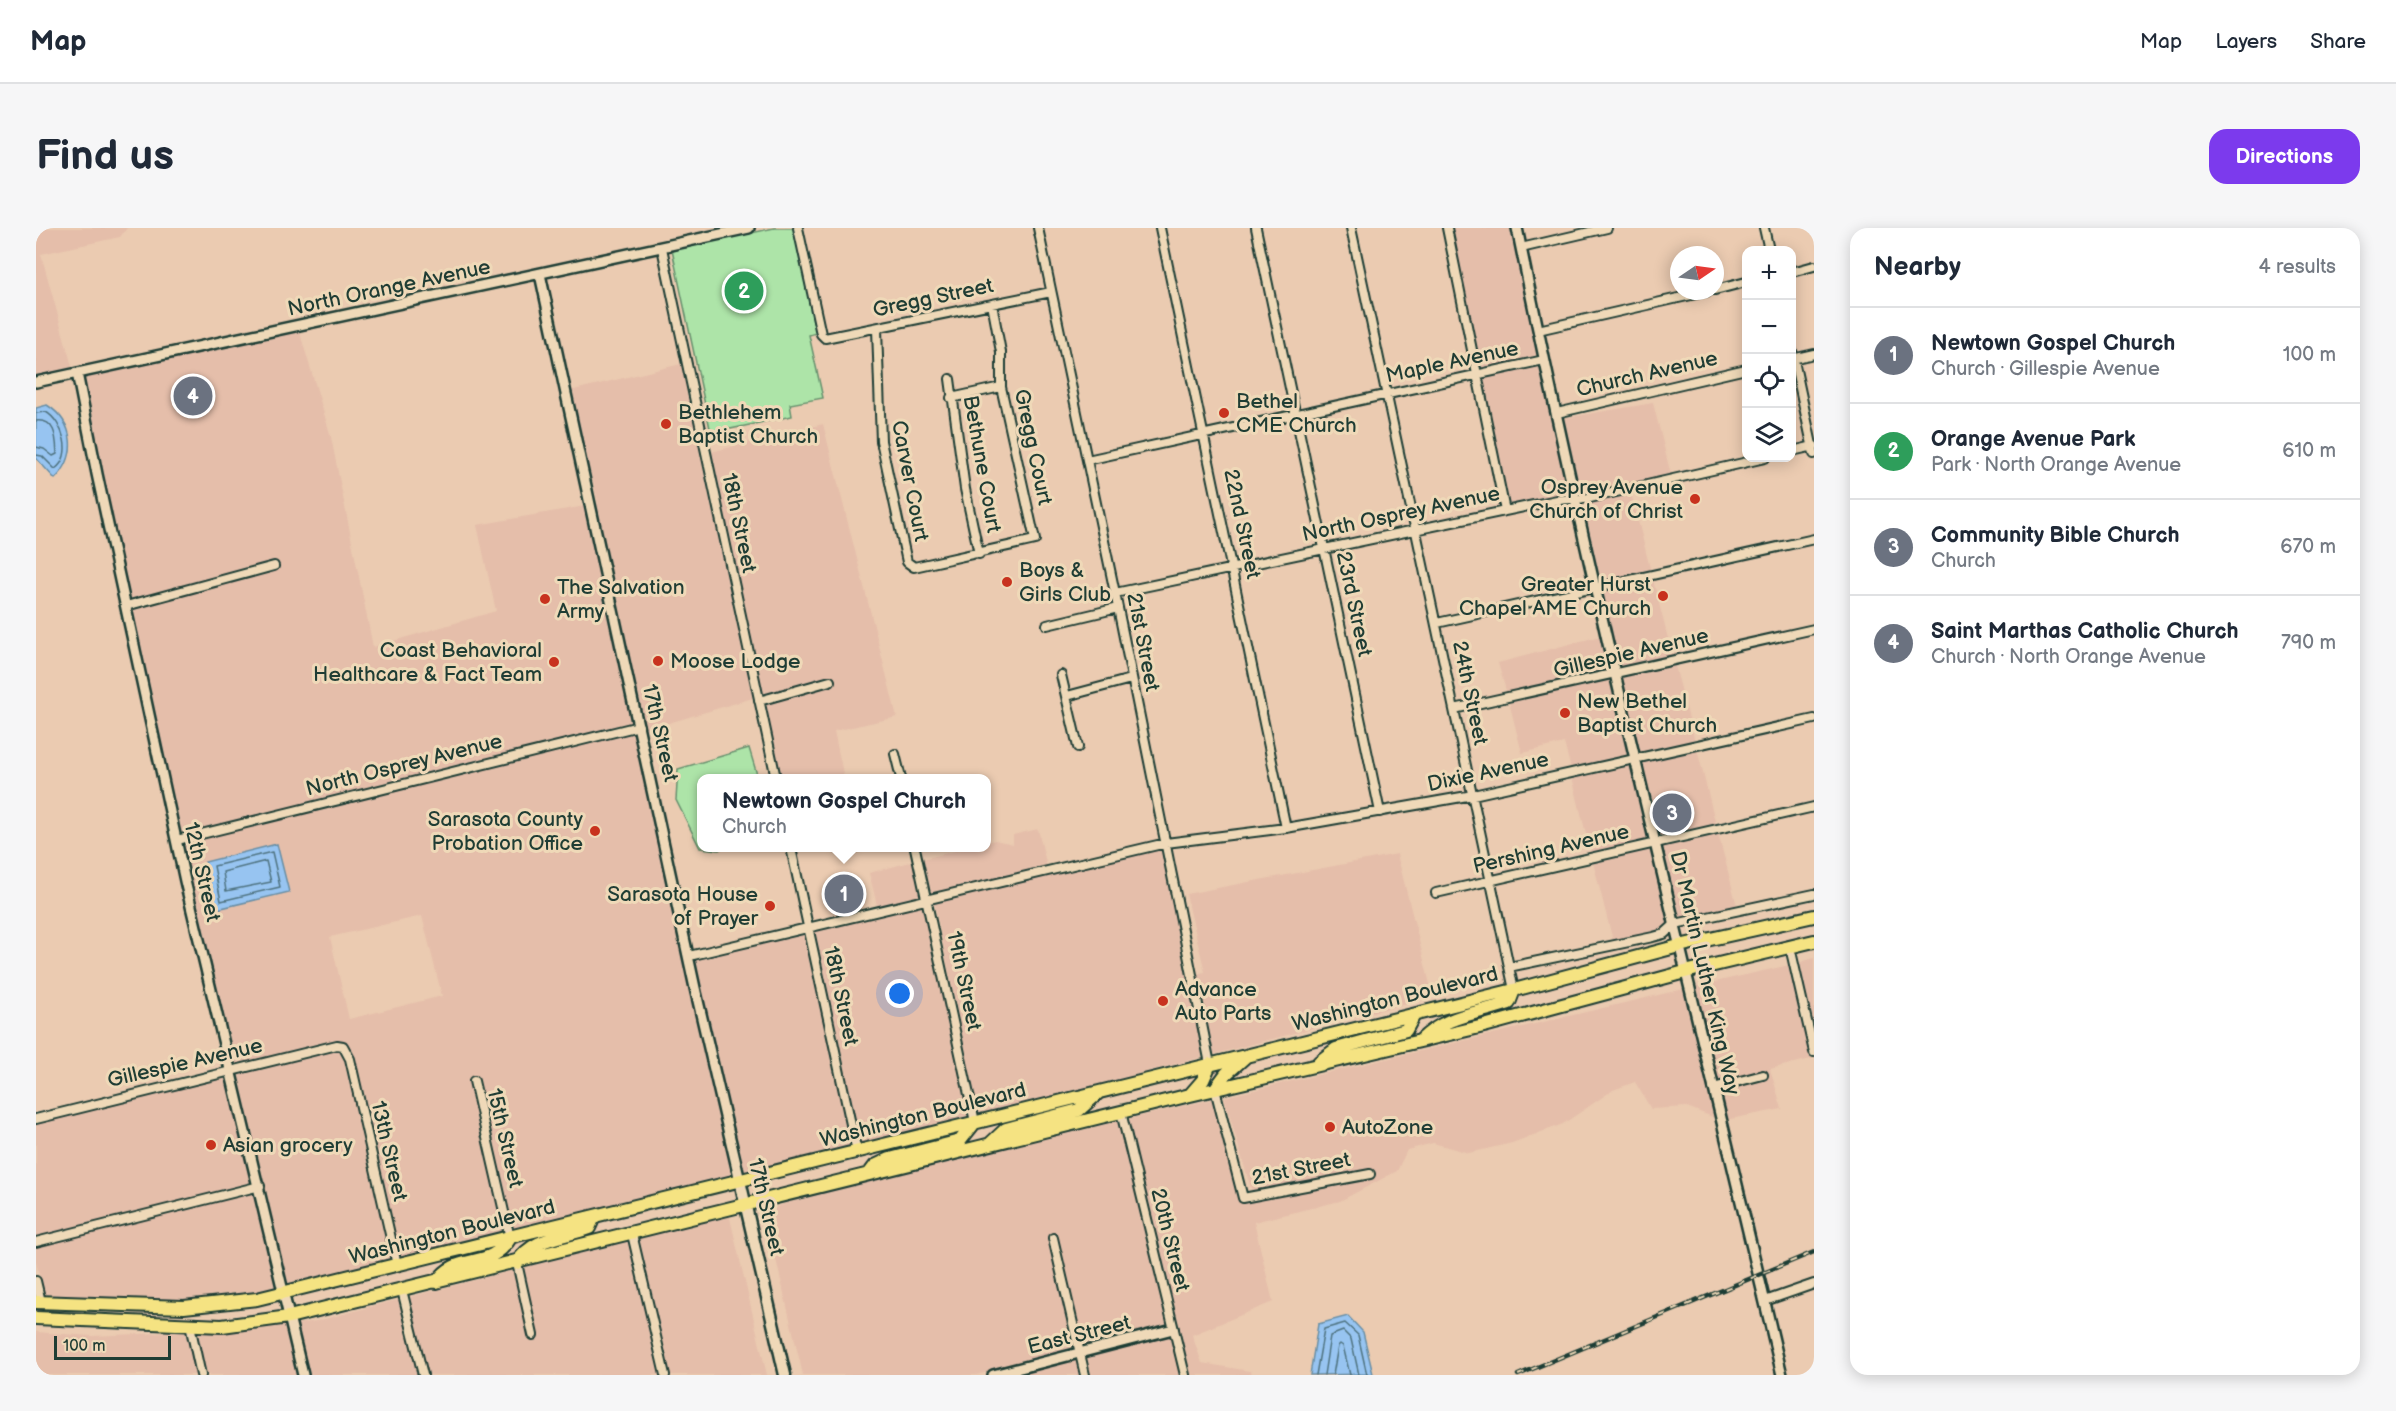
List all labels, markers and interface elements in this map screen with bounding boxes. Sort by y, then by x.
text: Map [30,25,86,58]
text: Map [2140,29,2182,54]
text: Layers [2215,29,2277,54]
text: Share [2310,29,2366,54]
button: Directions [2209,129,2360,184]
text: Find us [36,131,174,182]
north arrow [1670,246,1724,300]
map controls [1742,246,1796,462]
button: + [1742,246,1796,300]
text: Nearby [1874,252,1961,283]
street label: North Orange Avenue [285,254,493,322]
text: 4 results [2258,255,2336,279]
pin: 2 [724,268,764,314]
street label: Gregg Street [870,273,996,323]
button: − [1742,300,1796,354]
text: Newtown Gospel Church [1931,330,2175,357]
street label: Maple Avenue [1383,336,1521,388]
text: 1 [1889,343,1898,367]
text: 100 m [2283,343,2336,367]
street label: Church Avenue [1574,346,1720,402]
button: locate [1742,354,1796,408]
text: Church · Gillespie Avenue [1931,357,2160,381]
pin: 4 [174,374,212,418]
street label: Gregg Court [1009,387,1058,508]
place label: Bethel CME Church [1236,389,1357,438]
street label: Bethune Court [958,393,1006,535]
place label: Bethlehem Baptist Church [678,400,818,449]
marker: Bethel CME Church [1217,406,1231,420]
button: layers [1742,408,1796,462]
marker: Bethlehem Baptist Church [659,417,673,431]
street label: Carver Court [886,418,934,544]
text: Orange Avenue Park [1931,426,2136,453]
text: 2 [1888,439,1899,463]
text: 610 m [2282,439,2336,463]
text: Park · North Orange Avenue [1931,453,2181,477]
street label: 22nd Street [1218,467,1266,582]
street label: 18th Street [716,471,762,576]
place label: Osprey Avenue Church of Christ [1529,475,1684,524]
street label: North Osprey Avenue [1300,481,1502,547]
marker: Osprey Avenue Church of Christ [1688,492,1702,506]
text: Community Bible Church [1931,522,2179,549]
text: 3 [1888,535,1899,559]
text: 670 m [2280,535,2336,559]
street label: 23rd Street [1331,549,1377,659]
text: Church [1931,549,1996,573]
place label: Boys & Girls Club [1019,558,1111,607]
place label: Greater Hurst Chapel AME Church [1459,572,1652,621]
place label: The Salvation Army [557,575,685,624]
marker: Boys & Girls Club [1000,575,1014,589]
marker: Greater Hurst Chapel AME Church [1656,589,1670,603]
street label: 21st Street [1121,591,1165,694]
marker: The Salvation Army [538,592,552,606]
text: Saint Marthas Catholic Church [1931,618,2239,645]
street label: Gillespie Avenue [1551,623,1711,683]
text: 4 [1888,631,1899,655]
text: 790 m [2281,631,2336,655]
place label: Coast Behavioral Healthcare & Fact Team [313,638,542,687]
street label: 24th Street [1447,639,1493,748]
text: Church · North Orange Avenue [1931,645,2206,669]
place label: Moose Lodge [670,649,801,674]
marker: Moose Lodge [651,654,665,668]
marker: Coast Behavioral Healthcare & Fact Team [547,655,561,669]
street label: 17th Street [637,682,683,785]
place label: New Bethel Baptist Church [1577,689,1717,738]
marker: New Bethel Baptist Church [1558,706,1572,720]
street label: North Osprey Avenue [303,728,505,802]
street label: Dixie Avenue [1425,747,1551,797]
popup [697,774,991,852]
text: Newtown Gospel Church [722,788,966,815]
pin: 3 [1652,790,1692,836]
place label: Sarasota County Probation Office [428,807,583,856]
text: Church [722,815,787,839]
street label: Pershing Avenue [1471,819,1631,879]
street label: 12th Street [178,820,226,925]
marker: Sarasota County Probation Office [588,824,602,838]
street label: Dr Martin Luther King Way [1665,849,1745,1098]
pin: 1 [824,872,864,916]
place label: Sarasota House of Prayer [607,882,758,931]
marker: Sarasota House of Prayer [763,899,777,913]
street label: 19th Street [941,929,987,1034]
street label: 18th Street [818,944,864,1049]
street label: Washington Boulevard [1289,961,1501,1037]
place label: Advance Auto Parts [1175,977,1271,1026]
your location [885,979,914,1008]
marker: Advance Auto Parts [1156,994,1170,1008]
street label: Gillespie Avenue [105,1033,265,1093]
street label: Washington Boulevard [817,1077,1029,1153]
street label: 15th Street [481,1086,529,1191]
street label: 13th Street [365,1098,413,1204]
place label: AutoZone [1342,1115,1433,1140]
marker: AutoZone [1323,1120,1337,1134]
place label: Asian grocery [223,1133,353,1158]
marker: Asian grocery [204,1138,218,1152]
street label: 21st Street [1250,1147,1353,1191]
street label: 17th Street [743,1156,789,1259]
street label: 20th Street [1145,1186,1195,1295]
street label: Washington Boulevard [346,1194,558,1270]
street label: East Street [1025,1310,1134,1360]
scale bar [54,1333,171,1360]
text: 100 m [63,1337,106,1356]

